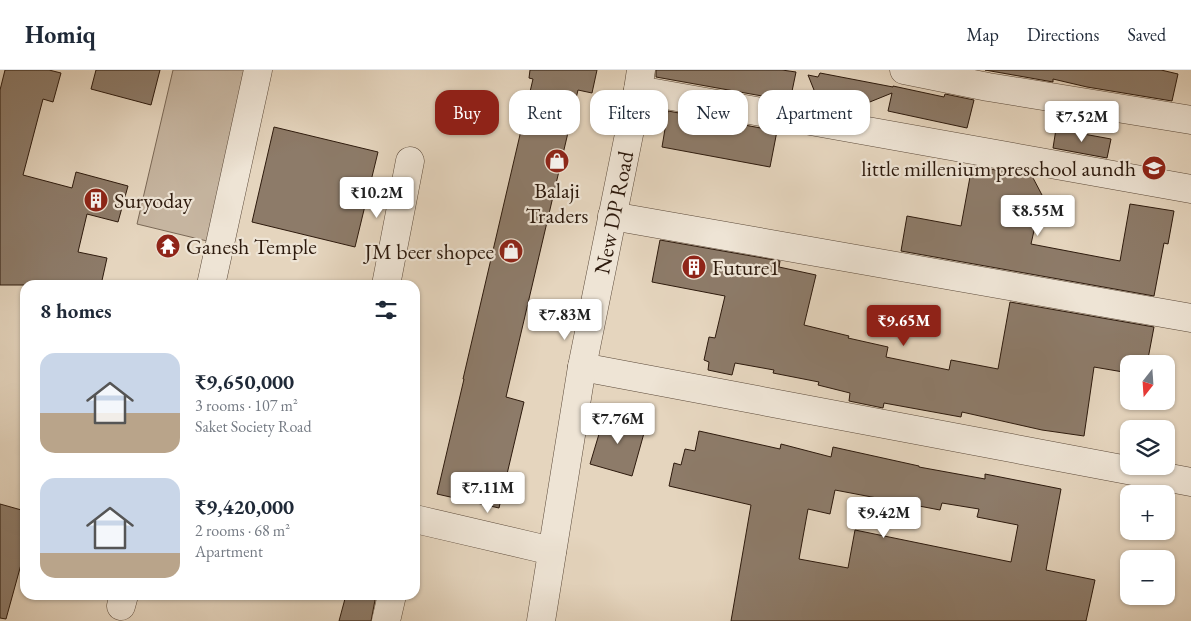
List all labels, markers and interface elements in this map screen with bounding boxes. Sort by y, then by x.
text: Homiq [25,19,96,50]
text: Map [967,23,999,46]
text: Directions [1027,23,1099,46]
text: Saved [1127,23,1166,46]
chip: Buy [435,90,499,135]
chip: Rent [509,90,580,135]
chip: Filters [590,90,668,135]
chip: New [678,90,748,135]
chip: Apartment [758,90,870,135]
pin: ₹7.52M [1041,100,1123,143]
text: ₹7.52M [1056,106,1108,127]
shop icon: Balaji Traders [544,148,570,174]
street label: New DP Road [587,148,640,277]
place label: little millenium preschool aundh [861,154,1136,183]
school or university icon: little millenium preschool aundh [1141,155,1167,181]
pin: ₹10.2M [336,176,418,219]
place label: Balaji Traders [526,176,588,230]
text: ₹10.2M [351,182,403,203]
place label: Suryoday [114,186,193,215]
building icon: Suryoday [83,187,109,213]
pin: ₹8.55M [997,194,1079,237]
text: ₹8.55M [1012,200,1064,221]
place label: Ganesh Temple [186,232,317,261]
temple icon: Ganesh Temple [155,233,181,259]
place label: JM beer shopee [363,237,494,266]
shop icon: JM beer shopee [498,238,524,264]
place label: Future1 [712,253,780,282]
building icon: Future1 [681,254,707,280]
icon: filters [372,296,400,324]
text: 8 homes [40,297,112,324]
pin: ₹7.83M [524,298,606,341]
text: ₹7.83M [539,304,591,325]
pin: ₹9.65M [863,304,945,347]
text: ₹9.65M [878,310,930,331]
north arrow [1120,355,1175,410]
map controls [1120,355,1175,605]
text: ₹9,650,000 [195,368,294,395]
icon: home [80,373,140,433]
text: 3 rooms · 107 m² [195,395,298,416]
pin: ₹7.76M [577,402,659,445]
text: ₹7.76M [592,408,644,429]
text: Saket Society Road [195,416,312,437]
button: layers [1120,420,1175,475]
pin: ₹7.11M [447,472,529,514]
text: ₹7.11M [462,477,514,498]
button: + [1120,485,1175,540]
text: ₹9,420,000 [195,493,294,520]
pin: ₹9.42M [843,496,925,539]
icon: home [80,498,140,558]
text: ₹9.42M [858,502,910,523]
text: 2 rooms · 68 m² [195,520,290,541]
text: Apartment [195,541,263,562]
button: − [1120,550,1175,605]

